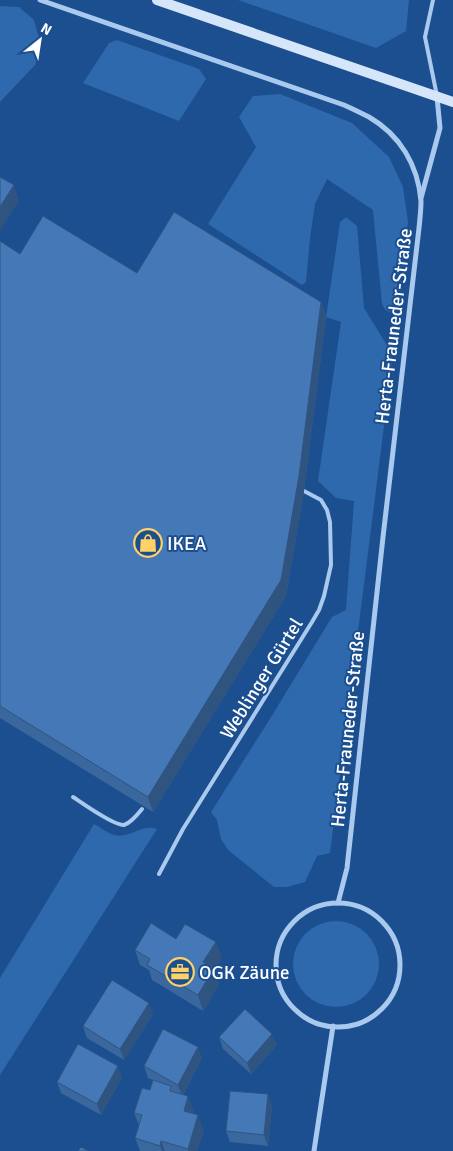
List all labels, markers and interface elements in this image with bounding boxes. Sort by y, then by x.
north arrow [15,15,65,65]
text: N [38,19,55,39]
street label: Herta-Frauneder-Straße [370,227,418,425]
shop icon: IKEA [133,528,163,558]
place label: IKEA [167,532,207,556]
street label: Weblinger Gürtel [215,614,309,743]
street label: Herta-Frauneder-Straße [326,630,370,828]
office icon: OGK Zäune [165,957,195,987]
place label: OGK Zäune [199,961,290,985]

